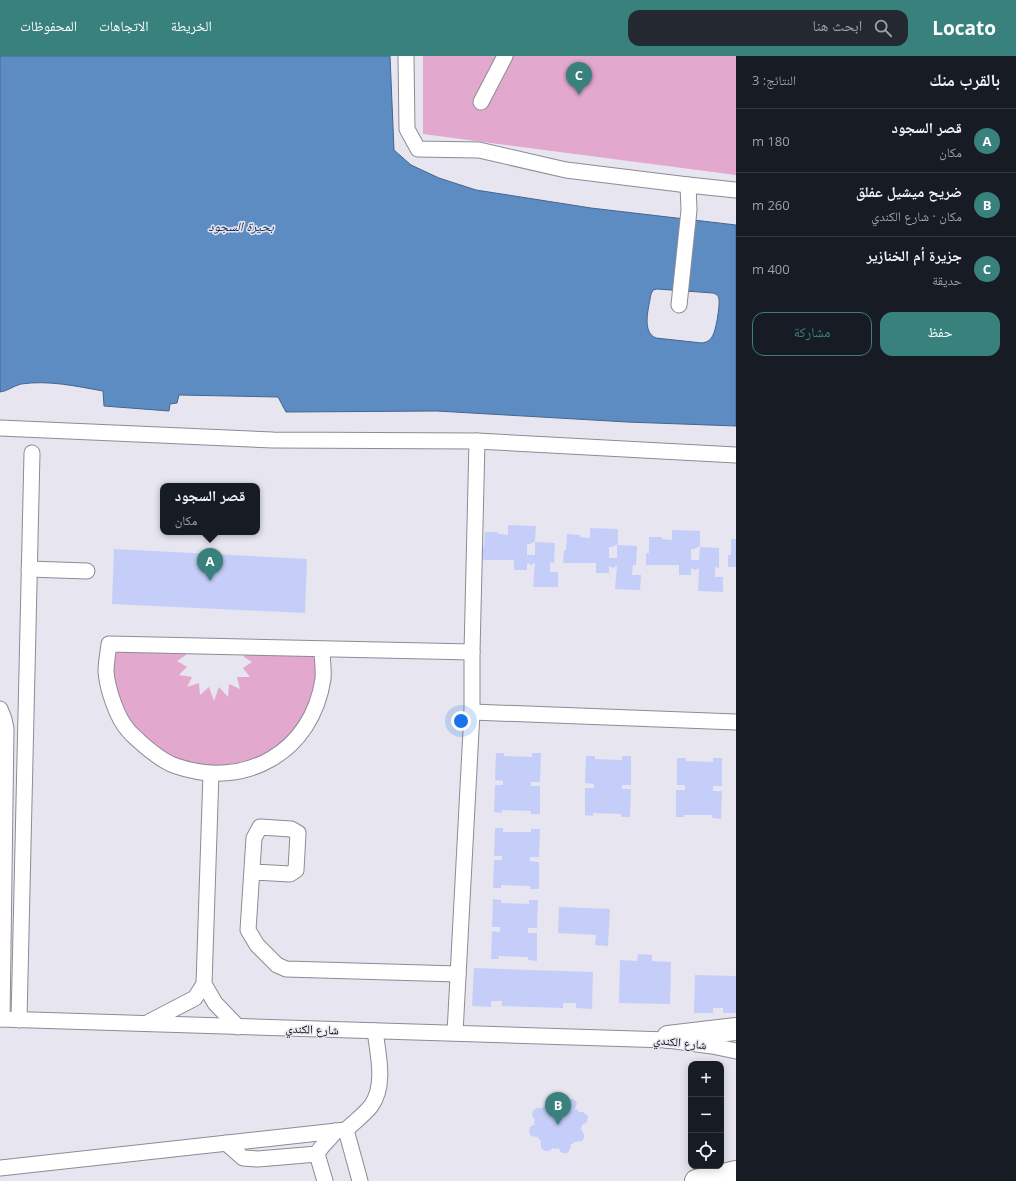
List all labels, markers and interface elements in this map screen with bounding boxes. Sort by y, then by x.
search box [628,10,908,46]
text: ابحث هنا [813,15,862,35]
text: Locato [932,15,996,41]
text: المحفوظات [20,16,77,35]
text: الاتجاهات [99,16,149,35]
text: الخريطة [171,16,212,35]
icon: search [872,17,894,39]
pin: C [566,62,592,95]
text: بالقرب منك [929,68,1000,91]
text: النتائج: 3 [752,71,796,89]
text: قصر السجود [891,117,962,137]
text: 180 m [752,132,790,150]
text: A [983,132,992,150]
text: مكان [939,143,962,161]
text: ضريح ميشيل عفلق [856,181,962,201]
text: 260 m [752,196,790,214]
text: B [983,196,991,214]
text: مكان · شارع الكندي [871,207,962,225]
water label: بحيرة السجود [208,217,274,235]
text: جزيرة أم الخنازير [867,245,962,265]
text: 400 m [752,260,790,278]
text: C [983,260,991,278]
text: حديقة [932,271,962,289]
button: مشاركة [752,312,872,356]
button: حفظ [880,312,1000,356]
popup [160,483,260,535]
text: قصر السجود [175,485,245,505]
text: مكان [175,511,198,529]
pin: A [197,548,223,581]
your location [451,711,471,731]
street label: شارع الكندي [285,1020,339,1040]
street label: شارع الكندي [652,1031,708,1055]
map controls [688,1061,724,1169]
button: + [688,1061,724,1097]
pin: B [545,1092,571,1125]
button: − [688,1097,724,1133]
button: locate [688,1133,724,1169]

